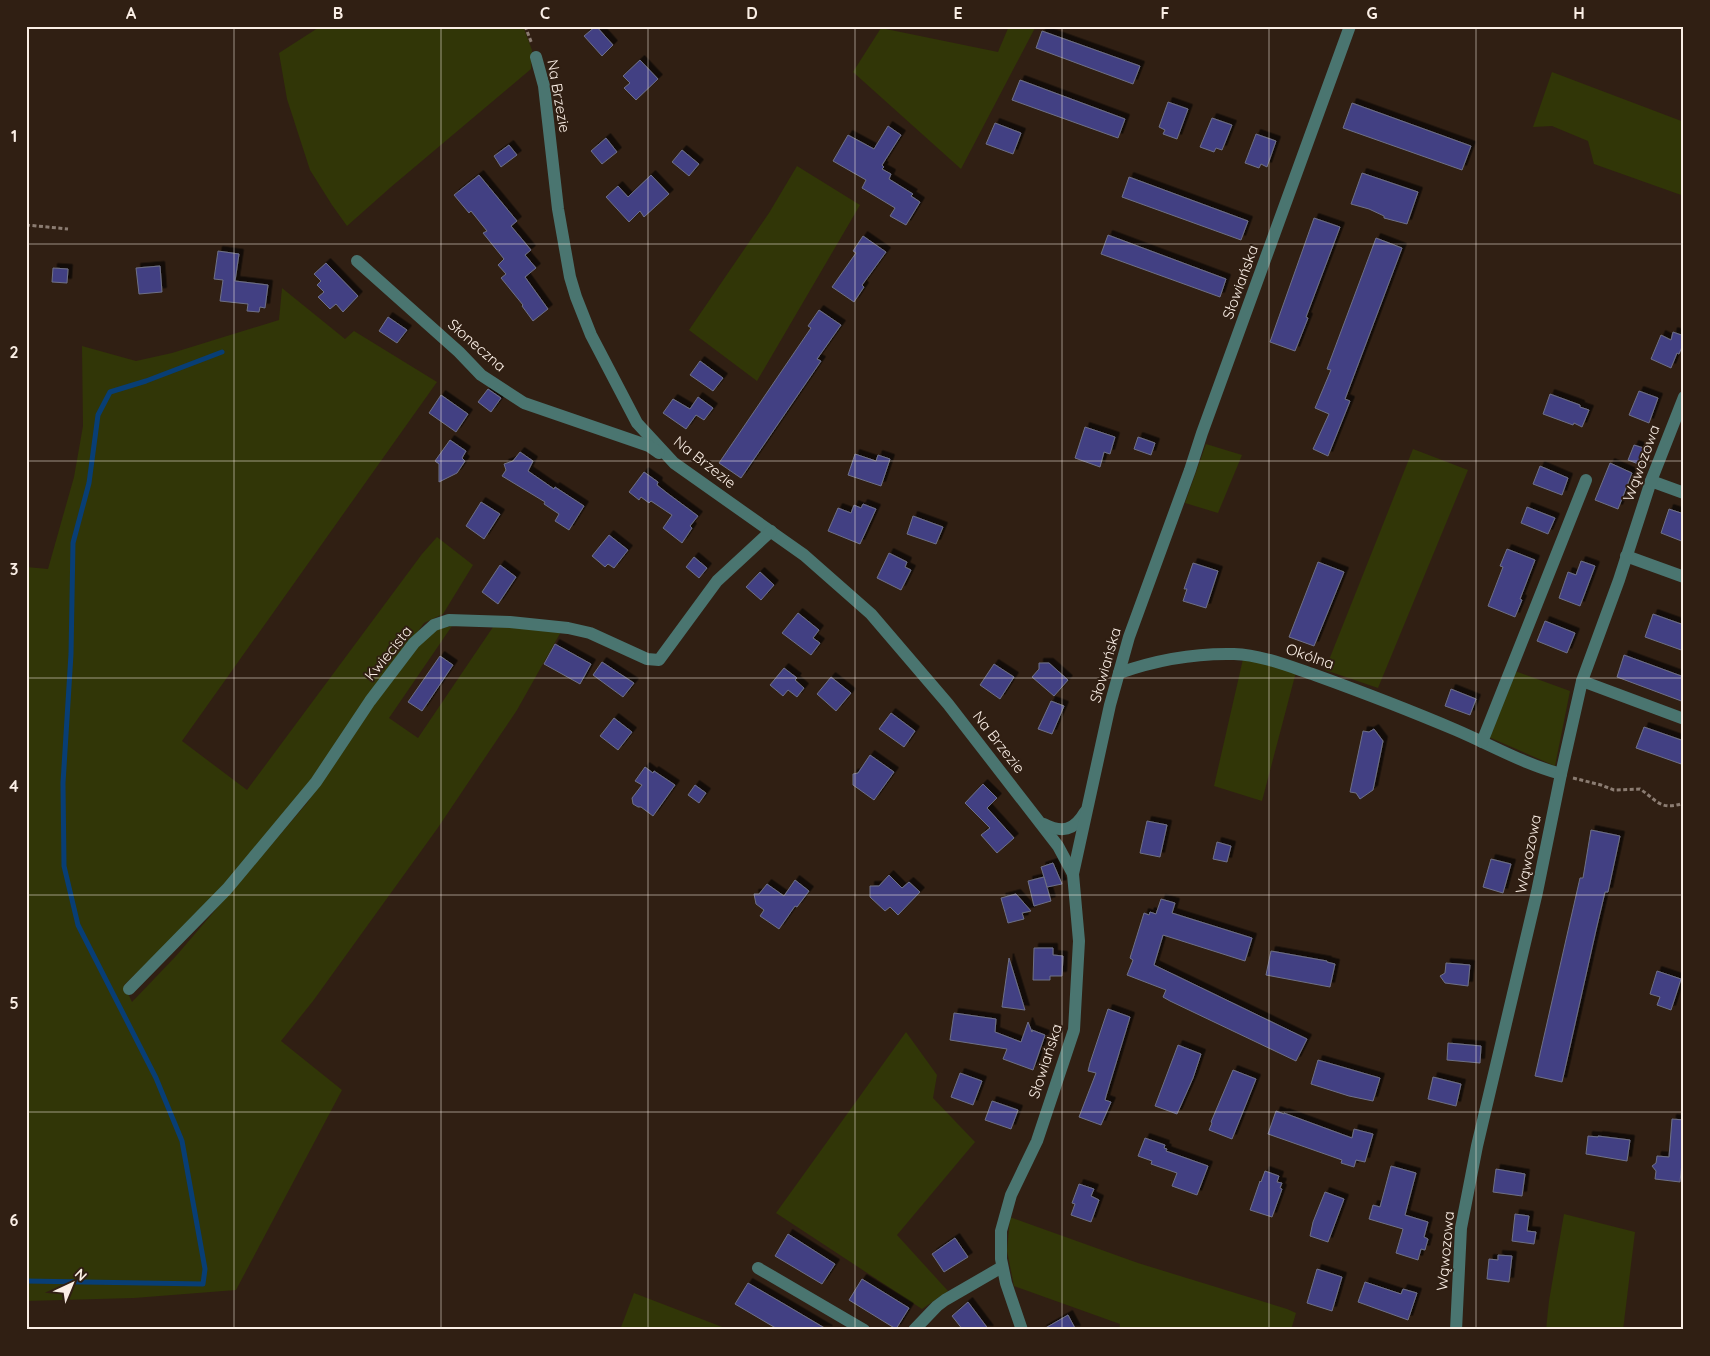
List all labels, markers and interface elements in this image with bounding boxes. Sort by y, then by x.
text: A [126,3,137,23]
text: B [333,3,343,23]
text: C [540,3,550,23]
text: D [746,3,758,23]
text: E [953,3,963,23]
text: F [1161,3,1170,23]
text: G [1366,3,1378,23]
text: H [1573,3,1585,23]
street label: Na Brzezie [543,58,575,134]
text: 1 [11,126,17,146]
street label: Słowiańska [1218,242,1262,322]
street label: Słoneczna [444,315,510,375]
text: 2 [9,342,19,362]
street label: Wąwozowa [1618,422,1664,504]
street label: Na Brzezie [670,432,740,492]
text: 3 [10,559,18,579]
street label: Kwiecista [360,622,416,684]
street label: Słowiańska [1085,625,1125,705]
street label: Okólna [1283,639,1337,673]
street label: Na Brzezie [969,707,1029,777]
text: 4 [9,776,19,796]
street label: Wąwozowa [1511,813,1545,895]
text: 5 [9,993,19,1013]
street label: Słowiańska [1024,1021,1066,1101]
text: 6 [10,1210,19,1230]
street label: Wąwozowa [1432,1210,1458,1292]
north arrow [48,1258,98,1308]
text: N [71,1265,91,1285]

